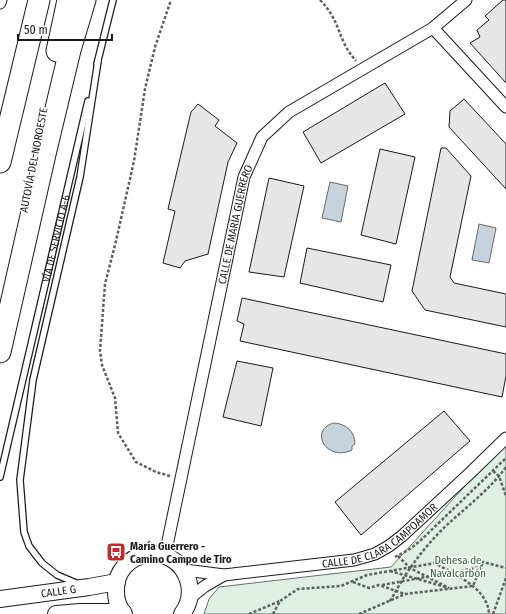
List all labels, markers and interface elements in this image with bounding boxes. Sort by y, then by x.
scale bar [18,16,112,42]
text: 50 m [24,23,48,37]
street label: AUTOVÍA DEL NOROESTE [16,106,51,213]
street label: CALLE DE MARÍA GUERRERO [215,163,255,285]
street label: VÍA DE SERVICIO A-6 [39,193,72,283]
street label: CALLE DE CLARA CAMPOAMOR [321,500,440,570]
place label: María Guerrero - Camino Campo de Tiro [130,540,232,566]
bus stop icon: María Guerrero - Camino Campo de Tiro [105,541,127,563]
park label: Dehesa de Navalcarbón [430,554,486,580]
street label: CALLE G [40,582,77,600]

